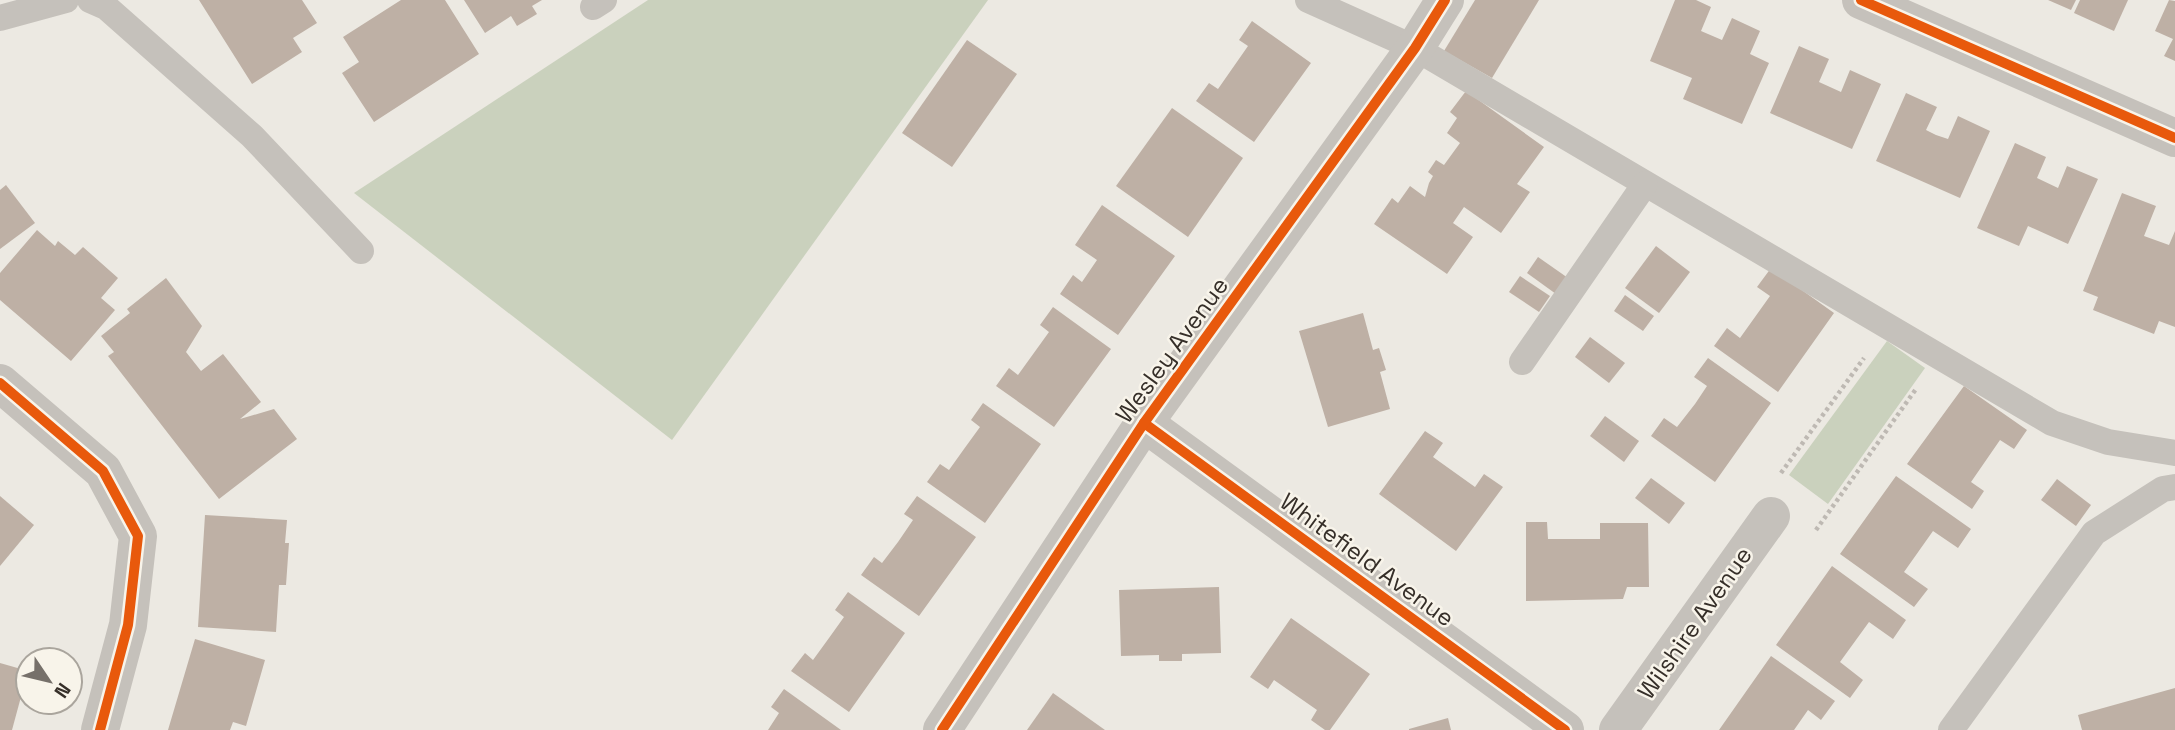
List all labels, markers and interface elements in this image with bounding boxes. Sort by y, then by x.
street label: Wesley Avenue [1108,271,1235,429]
street label: Whitefield Avenue [1274,486,1461,633]
street label: Wilshire Avenue [1630,540,1759,705]
north arrow [14,646,84,716]
text: N [49,678,76,703]

